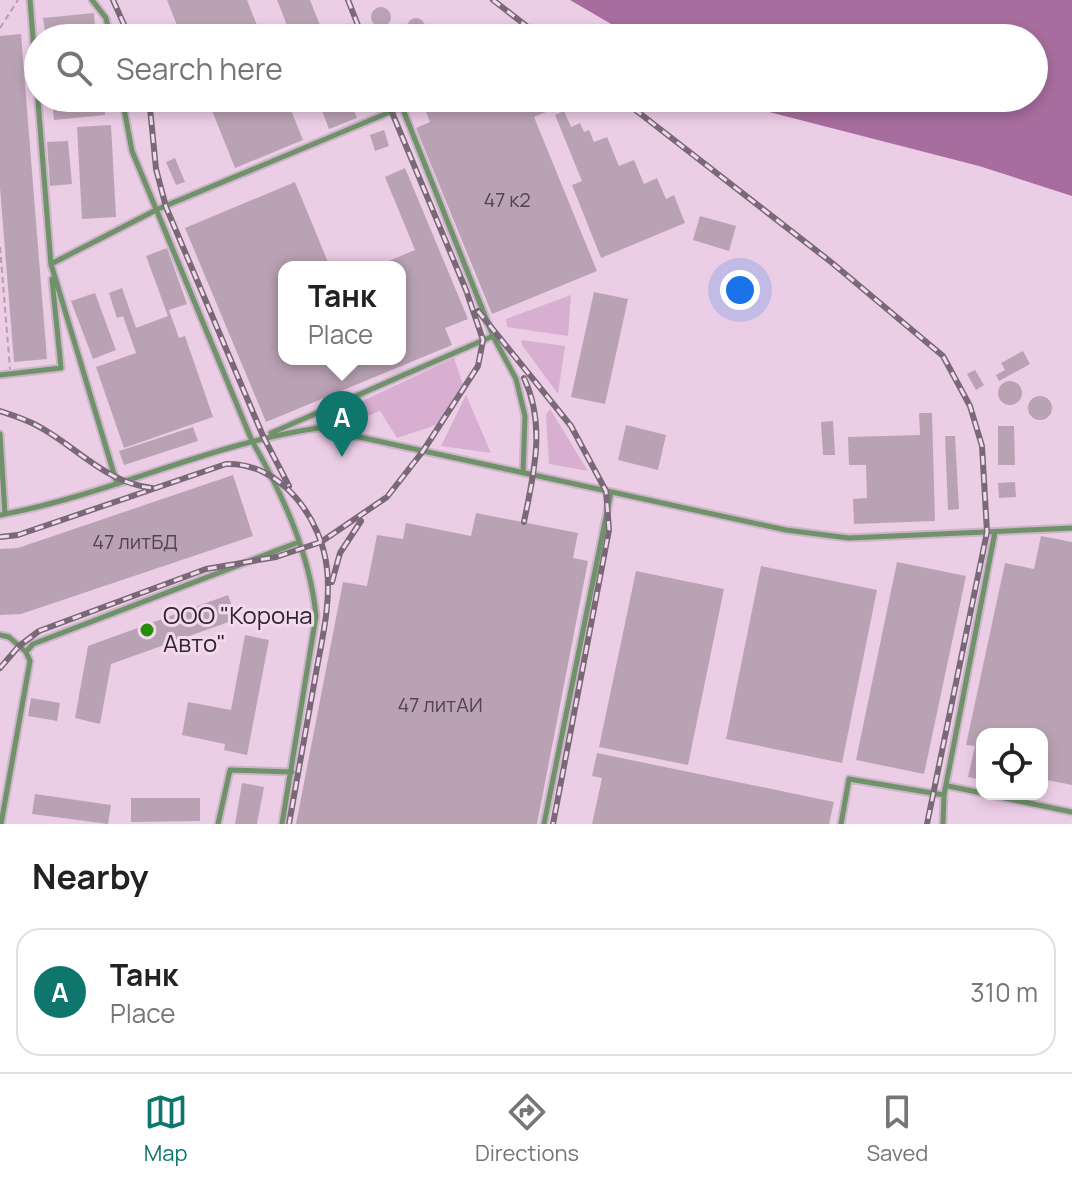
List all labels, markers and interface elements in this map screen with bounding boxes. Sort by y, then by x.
search box [24,24,1048,112]
icon: search [52,46,96,90]
text: Search here [116,48,283,89]
house number: 47 к2 [483,186,531,213]
popup [278,261,406,365]
your location [720,270,760,310]
text: Танк [308,275,376,316]
text: Place [308,316,373,352]
pin: A [316,391,368,457]
house number: 47 литБД [92,528,178,555]
place label: ООО "Корона Авто" [163,598,313,659]
marker: ООО "Корона Авто" [138,621,156,639]
house number: 47 литАИ [397,691,483,718]
map controls [976,728,1048,800]
button: locate [976,728,1048,800]
text: Nearby [32,853,148,899]
text: Танк [110,954,178,995]
text: A [51,974,69,1010]
text: 310 m [970,974,1038,1010]
text: Place [110,995,175,1031]
tab: Map [144,1090,188,1168]
tab: Directions [475,1090,579,1168]
tab: Saved [866,1090,928,1168]

